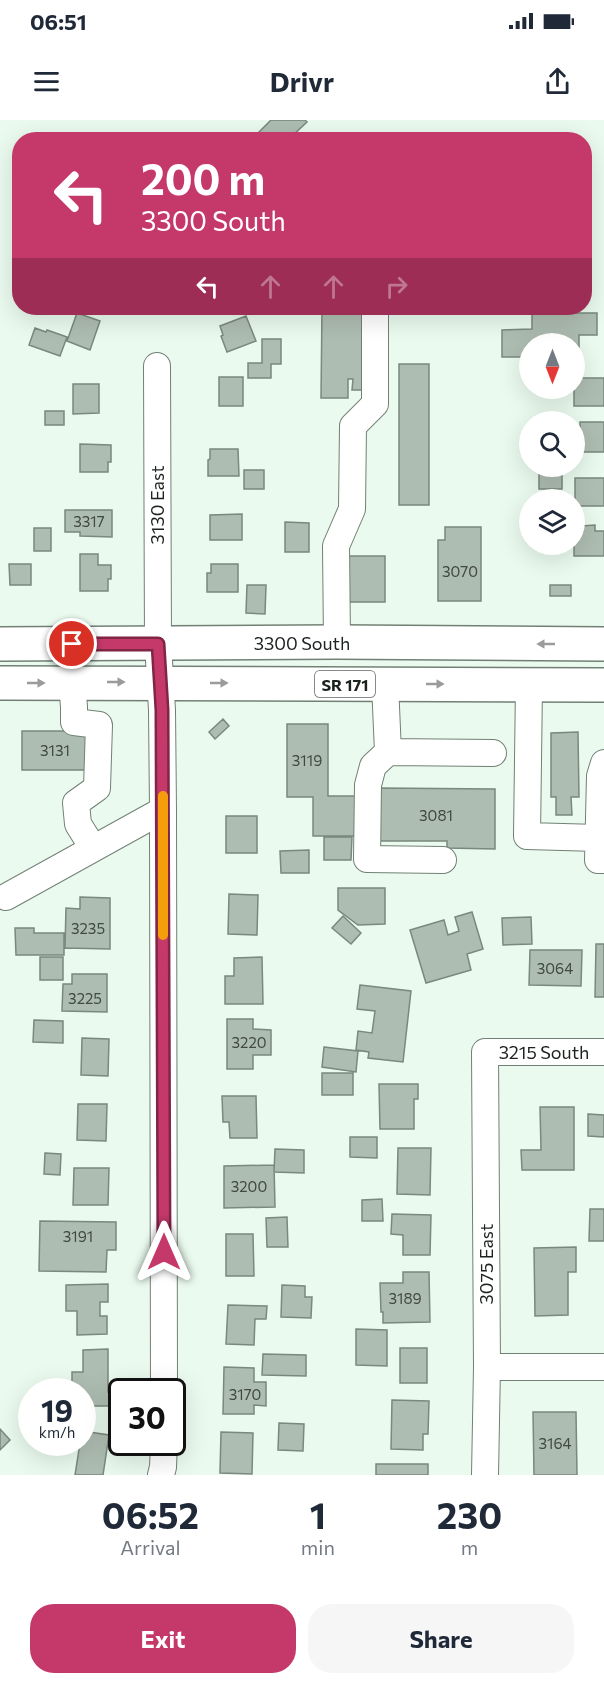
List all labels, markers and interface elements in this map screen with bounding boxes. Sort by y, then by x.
text: 06:51 [30,8,87,35]
icon: menu [30,65,63,98]
text: Drivr [270,65,334,98]
icon: share [541,65,574,98]
text: 200 m [141,152,265,204]
icon: left [42,156,120,234]
text: 3300 South [141,204,286,237]
icon: left [191,270,224,303]
icon: ahead [254,270,287,303]
icon: ahead [317,270,350,303]
icon: right [380,270,413,303]
north arrow [519,333,585,399]
map controls [519,333,585,555]
button: search [519,411,585,477]
street label: 3130 East [146,465,168,545]
button: layers [519,489,585,555]
house number: 3317 [73,512,105,530]
house number: 3070 [442,562,478,580]
pin [46,618,97,669]
icon: arrive [55,627,88,660]
street label: 3300 South [254,632,350,654]
one-way arrow [536,639,555,648]
road number: SR 171 [315,671,375,697]
one-way arrow [107,677,126,687]
one-way arrow [27,678,46,688]
one-way arrow [209,678,228,688]
one-way arrow [425,680,444,689]
house number: 3131 [40,741,70,759]
house number: 3119 [292,751,322,769]
house number: 3081 [419,806,453,824]
house number: 3235 [71,919,105,937]
house number: 3064 [537,959,573,977]
house number: 3225 [68,989,102,1007]
house number: 3220 [232,1033,266,1051]
street label: 3215 South [499,1041,589,1063]
house number: 3200 [231,1177,267,1195]
position arrow [132,1220,196,1284]
street label: 3075 East [475,1224,497,1304]
house number: 3191 [63,1227,93,1245]
house number: 3189 [388,1289,422,1307]
speed limit sign: 30 [108,1378,186,1456]
house number: 3170 [229,1385,261,1403]
text: 19 [41,1391,73,1428]
text: km/h [39,1423,75,1441]
house number: 3164 [538,1434,572,1452]
text: 06:52 [102,1492,199,1536]
text: 1 [310,1492,326,1536]
text: 230 [437,1492,502,1536]
text: Arrival [120,1535,181,1559]
text: min [301,1535,335,1559]
text: m [461,1535,478,1559]
button: Exit [30,1604,296,1673]
button: Share [308,1604,574,1673]

